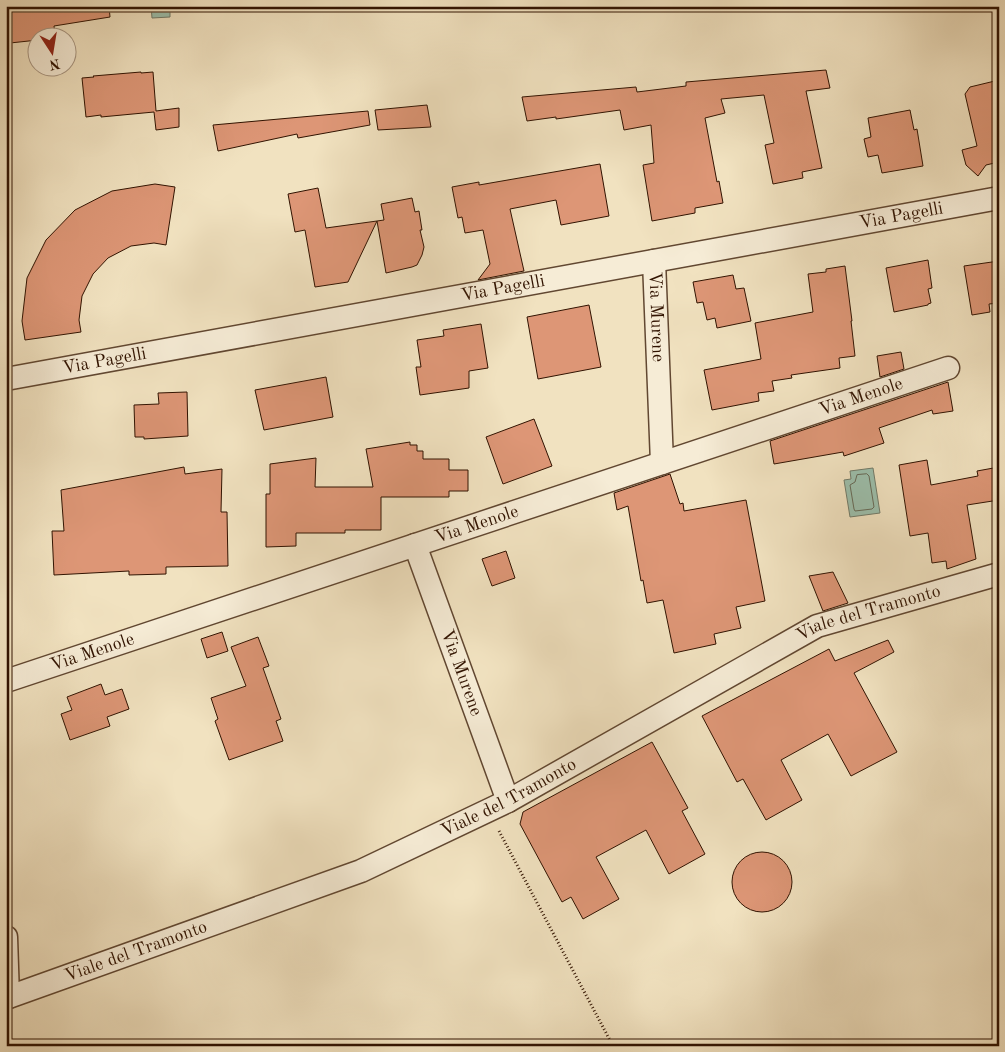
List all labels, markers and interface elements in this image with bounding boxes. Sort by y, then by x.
north arrow [28,28,78,78]
text: N [48,56,61,72]
street label: Via Pagelli [858,199,945,232]
street label: Via Murene [645,271,667,362]
street label: Via Pagelli [459,272,546,305]
street label: Via Pagelli [61,345,148,378]
street label: Via Menole [817,375,905,419]
street label: Via Menole [433,502,521,547]
street label: Viale del Tramonto [793,582,943,645]
street label: Via Murene [438,627,485,718]
street label: Via Menole [48,630,137,675]
street label: Viale del Tramonto [438,755,580,840]
street label: Viale del Tramonto [62,918,210,985]

